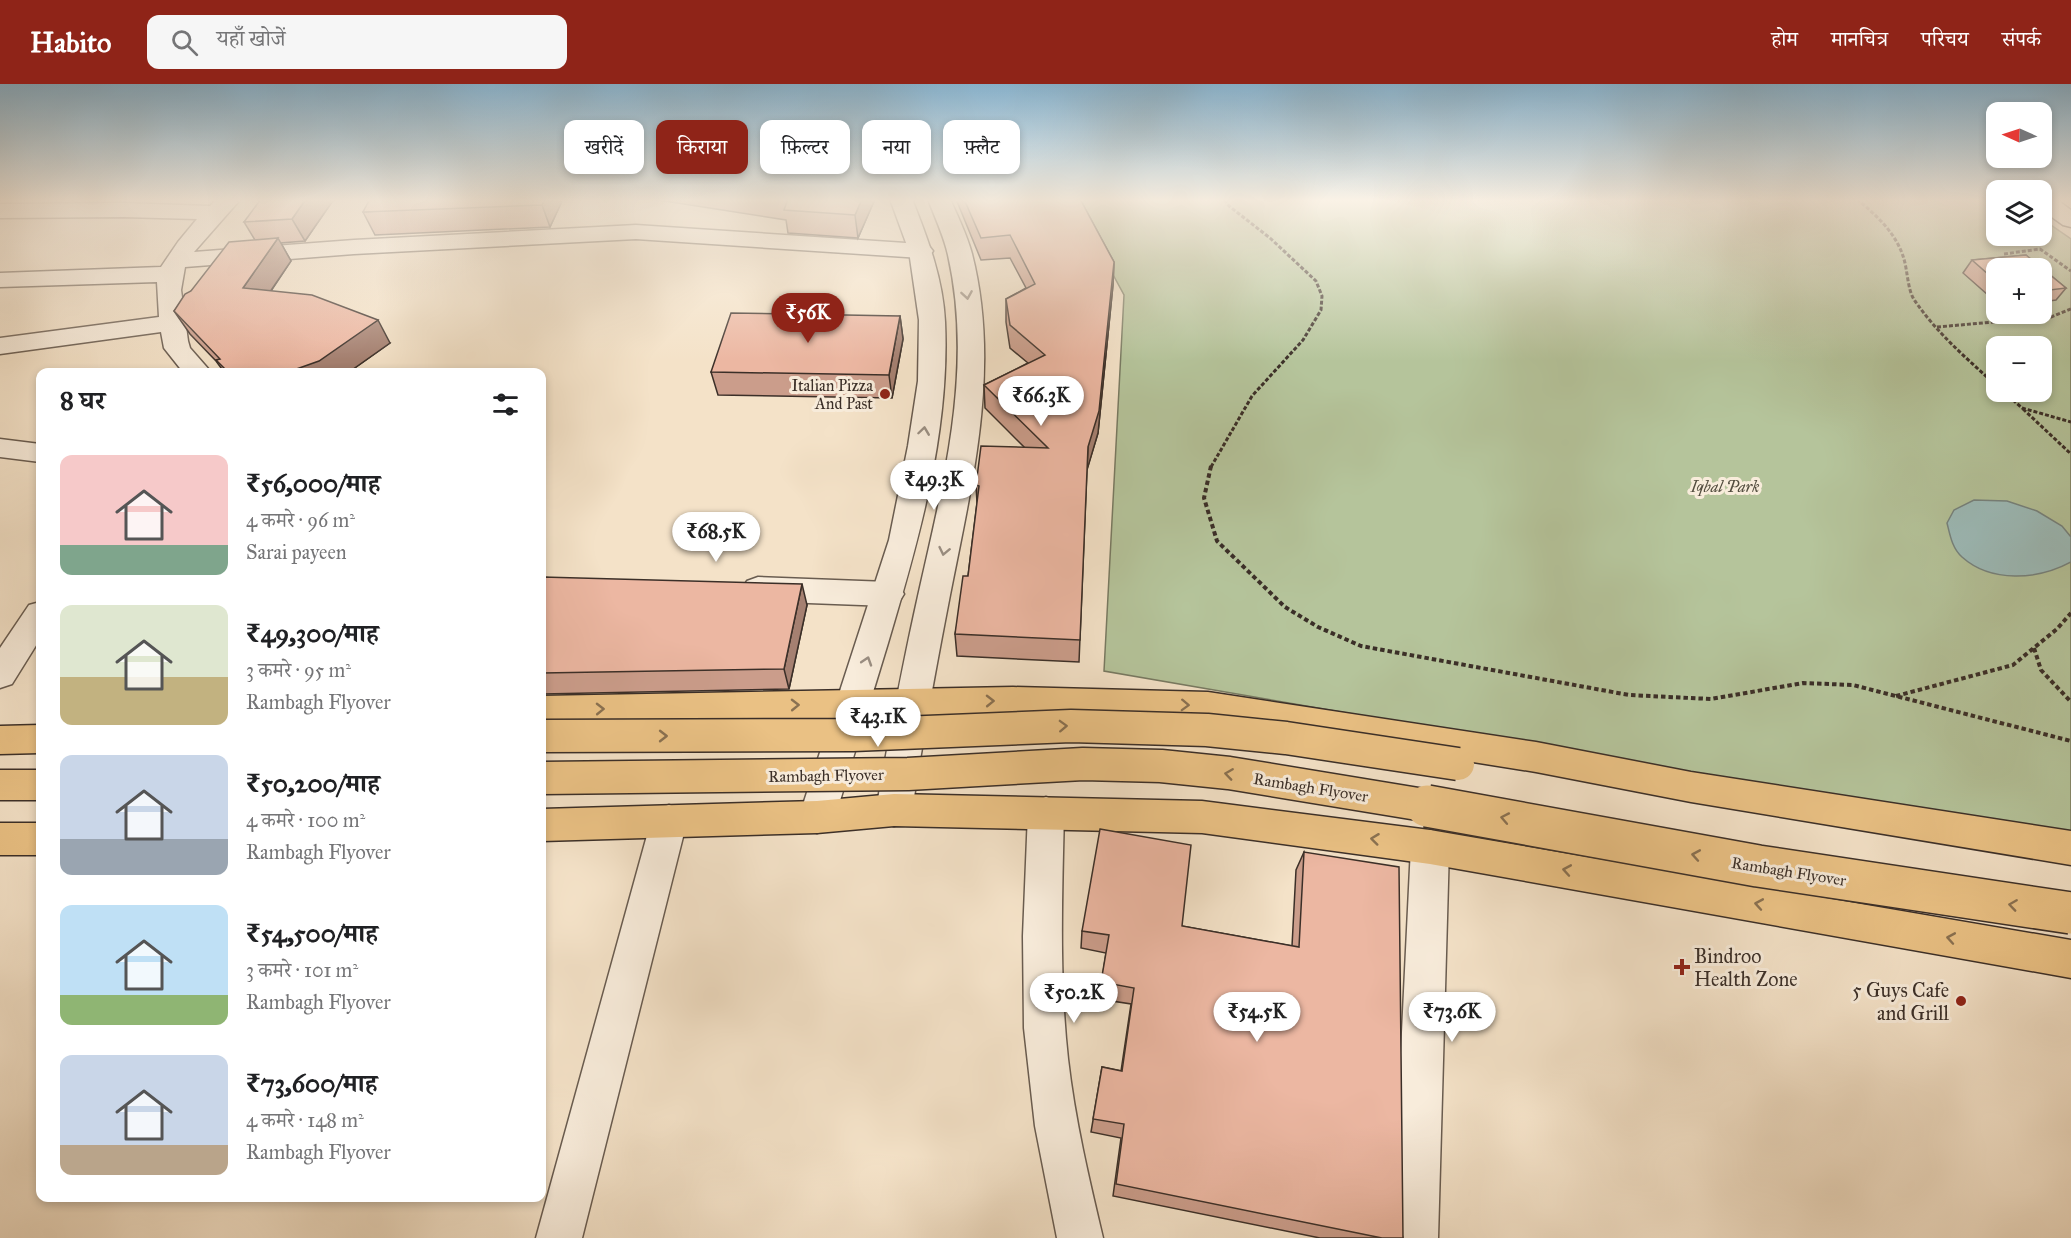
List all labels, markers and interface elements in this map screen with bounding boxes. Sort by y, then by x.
search box [147,15,567,69]
text: Habito [30,25,111,60]
text: यहाँ खोजें [216,25,286,52]
icon: search [168,26,201,59]
text: होम [1771,26,1798,52]
text: मानचित्र [1831,26,1888,52]
text: परिचय [1921,26,1969,52]
text: संपर्क [2002,26,2041,52]
north arrow [1986,102,2052,168]
map controls [1986,102,2052,402]
chip: खरीदें [564,120,644,174]
chip: किराया [656,120,748,174]
chip: फ़िल्टर [760,120,850,174]
chip: नया [862,120,931,174]
chip: फ़्लैट [943,120,1020,174]
button: layers [1986,180,2052,246]
button: + [1986,258,2052,324]
one-way arrow [961,291,973,300]
pin: ₹56K [772,293,844,344]
text: ₹56K [785,300,831,324]
button: − [1986,336,2052,402]
place label: Italian Pizza And Past [791,376,873,413]
pin: ₹66.3K [992,376,1090,427]
text: ₹66.3K [1012,383,1070,407]
text: 8 घर [60,384,105,416]
marker: Italian Pizza And Past [878,387,892,401]
icon: filters [489,388,522,421]
one-way arrow [918,427,930,436]
pin: ₹49.3K [885,460,983,511]
text: ₹56,000/माह [246,467,380,499]
text: ₹49.3K [904,467,964,491]
park label: Iqbal Park [1690,477,1759,496]
icon: home [108,479,180,551]
text: 4 कमरे · 96 m² [246,508,355,532]
pin: ₹68.5K [667,512,765,563]
text: ₹68.5K [686,519,746,543]
text: Sarai payeen [246,540,347,564]
one-way arrow [938,545,951,555]
text: ₹49,300/माह [246,617,379,649]
icon: home [108,629,180,701]
one-way arrow [860,656,872,667]
text: 3 कमरे · 95 m² [246,658,351,682]
text: Rambagh Flyover [246,690,391,714]
one-way arrow [985,695,994,707]
pin: ₹43.1K [829,697,927,748]
one-way arrow [790,699,799,711]
one-way arrow [1180,699,1189,712]
one-way arrow [595,703,604,715]
text: ₹43.1K [850,704,906,728]
one-way arrow [1059,720,1068,732]
one-way arrow [658,730,667,742]
street label: Rambagh Flyover [768,765,884,787]
text: ₹50,200/माह [246,767,380,799]
one-way arrow [1225,768,1234,780]
street label: Rambagh Flyover [1252,769,1370,807]
icon: home [108,779,180,851]
text: 4 कमरे · 100 m² [246,808,365,832]
one-way arrow [1500,812,1510,825]
one-way arrow [1370,834,1379,846]
text: Rambagh Flyover [246,840,391,864]
one-way arrow [1691,850,1701,862]
street label: Rambagh Flyover [1730,853,1848,891]
one-way arrow [1563,864,1573,877]
one-way arrow [1755,898,1765,911]
one-way arrow [2008,900,2018,912]
text: ₹54,500/माह [246,917,378,949]
icon: home [108,929,180,1001]
one-way arrow [1947,932,1957,945]
place label: Bindroo Health Zone [1694,944,1798,991]
text: 3 कमरे · 101 m² [246,958,358,982]
marker: Bindroo Health Zone [1675,960,1689,974]
pin: ₹50.2K [1025,973,1123,1024]
place label: 5 Guys Cafe and Grill [1852,978,1950,1025]
text: ₹50.2K [1044,980,1104,1004]
text: Rambagh Flyover [246,990,391,1014]
pin: ₹54.5K [1208,992,1306,1043]
pin: ₹73.6K [1403,992,1501,1043]
marker: 5 Guys Cafe and Grill [1954,994,1968,1008]
text: ₹54.5K [1227,999,1287,1023]
text: ₹73.6K [1423,999,1481,1023]
text: ₹73,600/माह [246,1067,377,1099]
icon: home [108,1079,180,1151]
text: 4 कमरे · 148 m² [246,1108,364,1132]
text: Rambagh Flyover [246,1140,391,1164]

